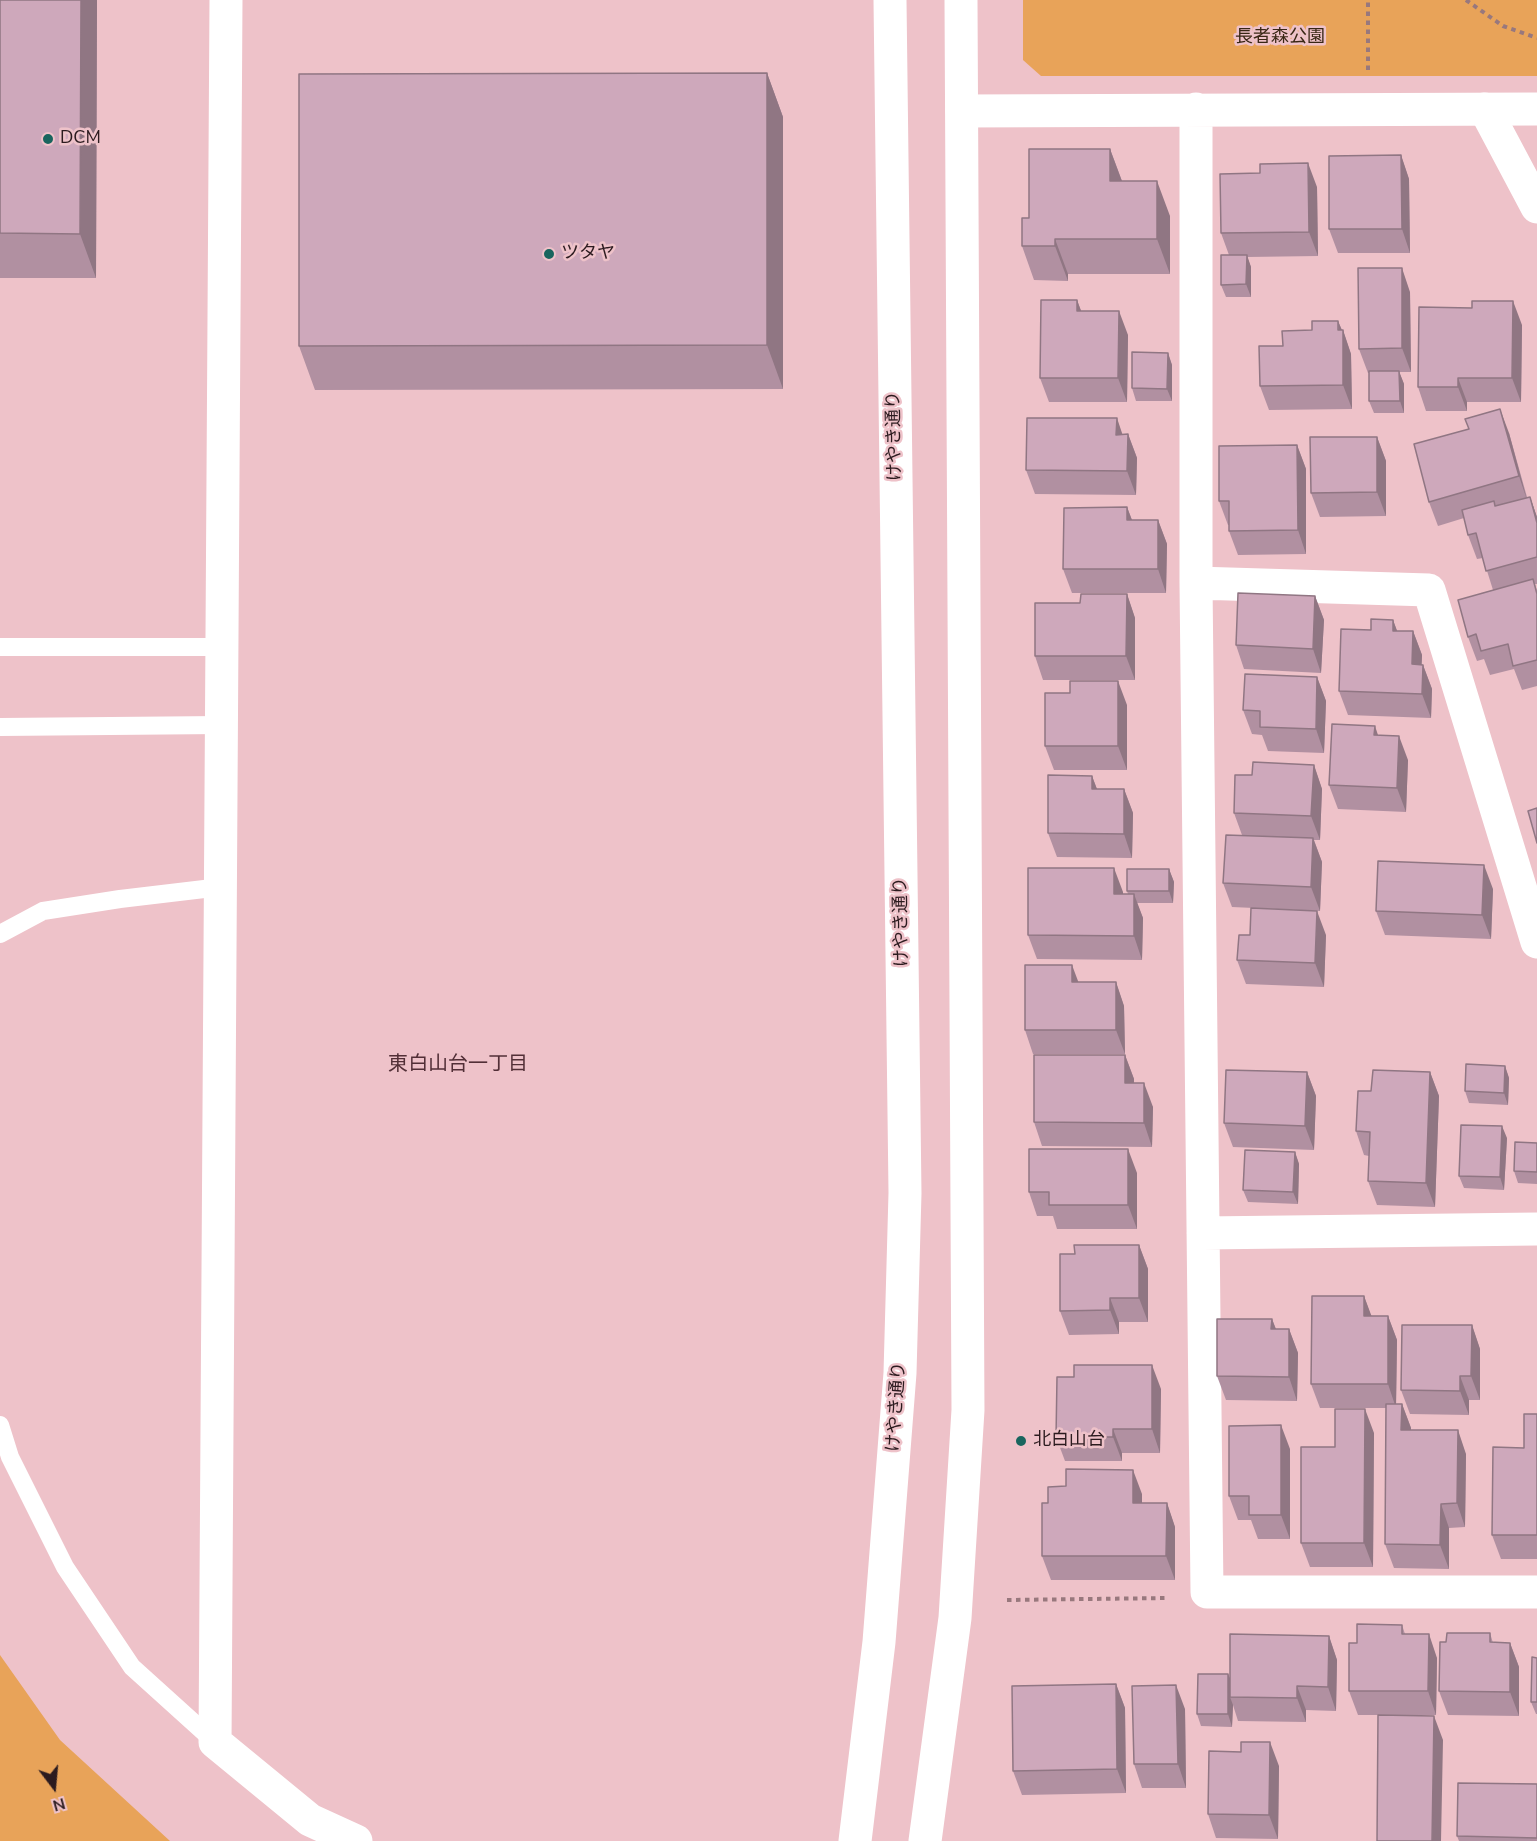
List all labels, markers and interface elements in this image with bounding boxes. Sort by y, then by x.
park label: 長者森公園 [1235,27,1325,49]
place label: DCM [60,128,101,150]
marker: DCM [41,132,55,146]
place label: ツタヤ [561,243,615,265]
marker: ツタヤ [542,247,556,261]
street label: けやき通り [883,391,907,481]
street label: けやき通り [890,877,914,967]
district label: 東白山台一丁目 [388,1053,528,1077]
street label: けやき通り [883,1361,911,1453]
place label: 北白山台 [1033,1430,1105,1452]
marker: 北白山台 [1014,1434,1028,1448]
north arrow [24,1757,84,1817]
text: N [50,1792,68,1817]

